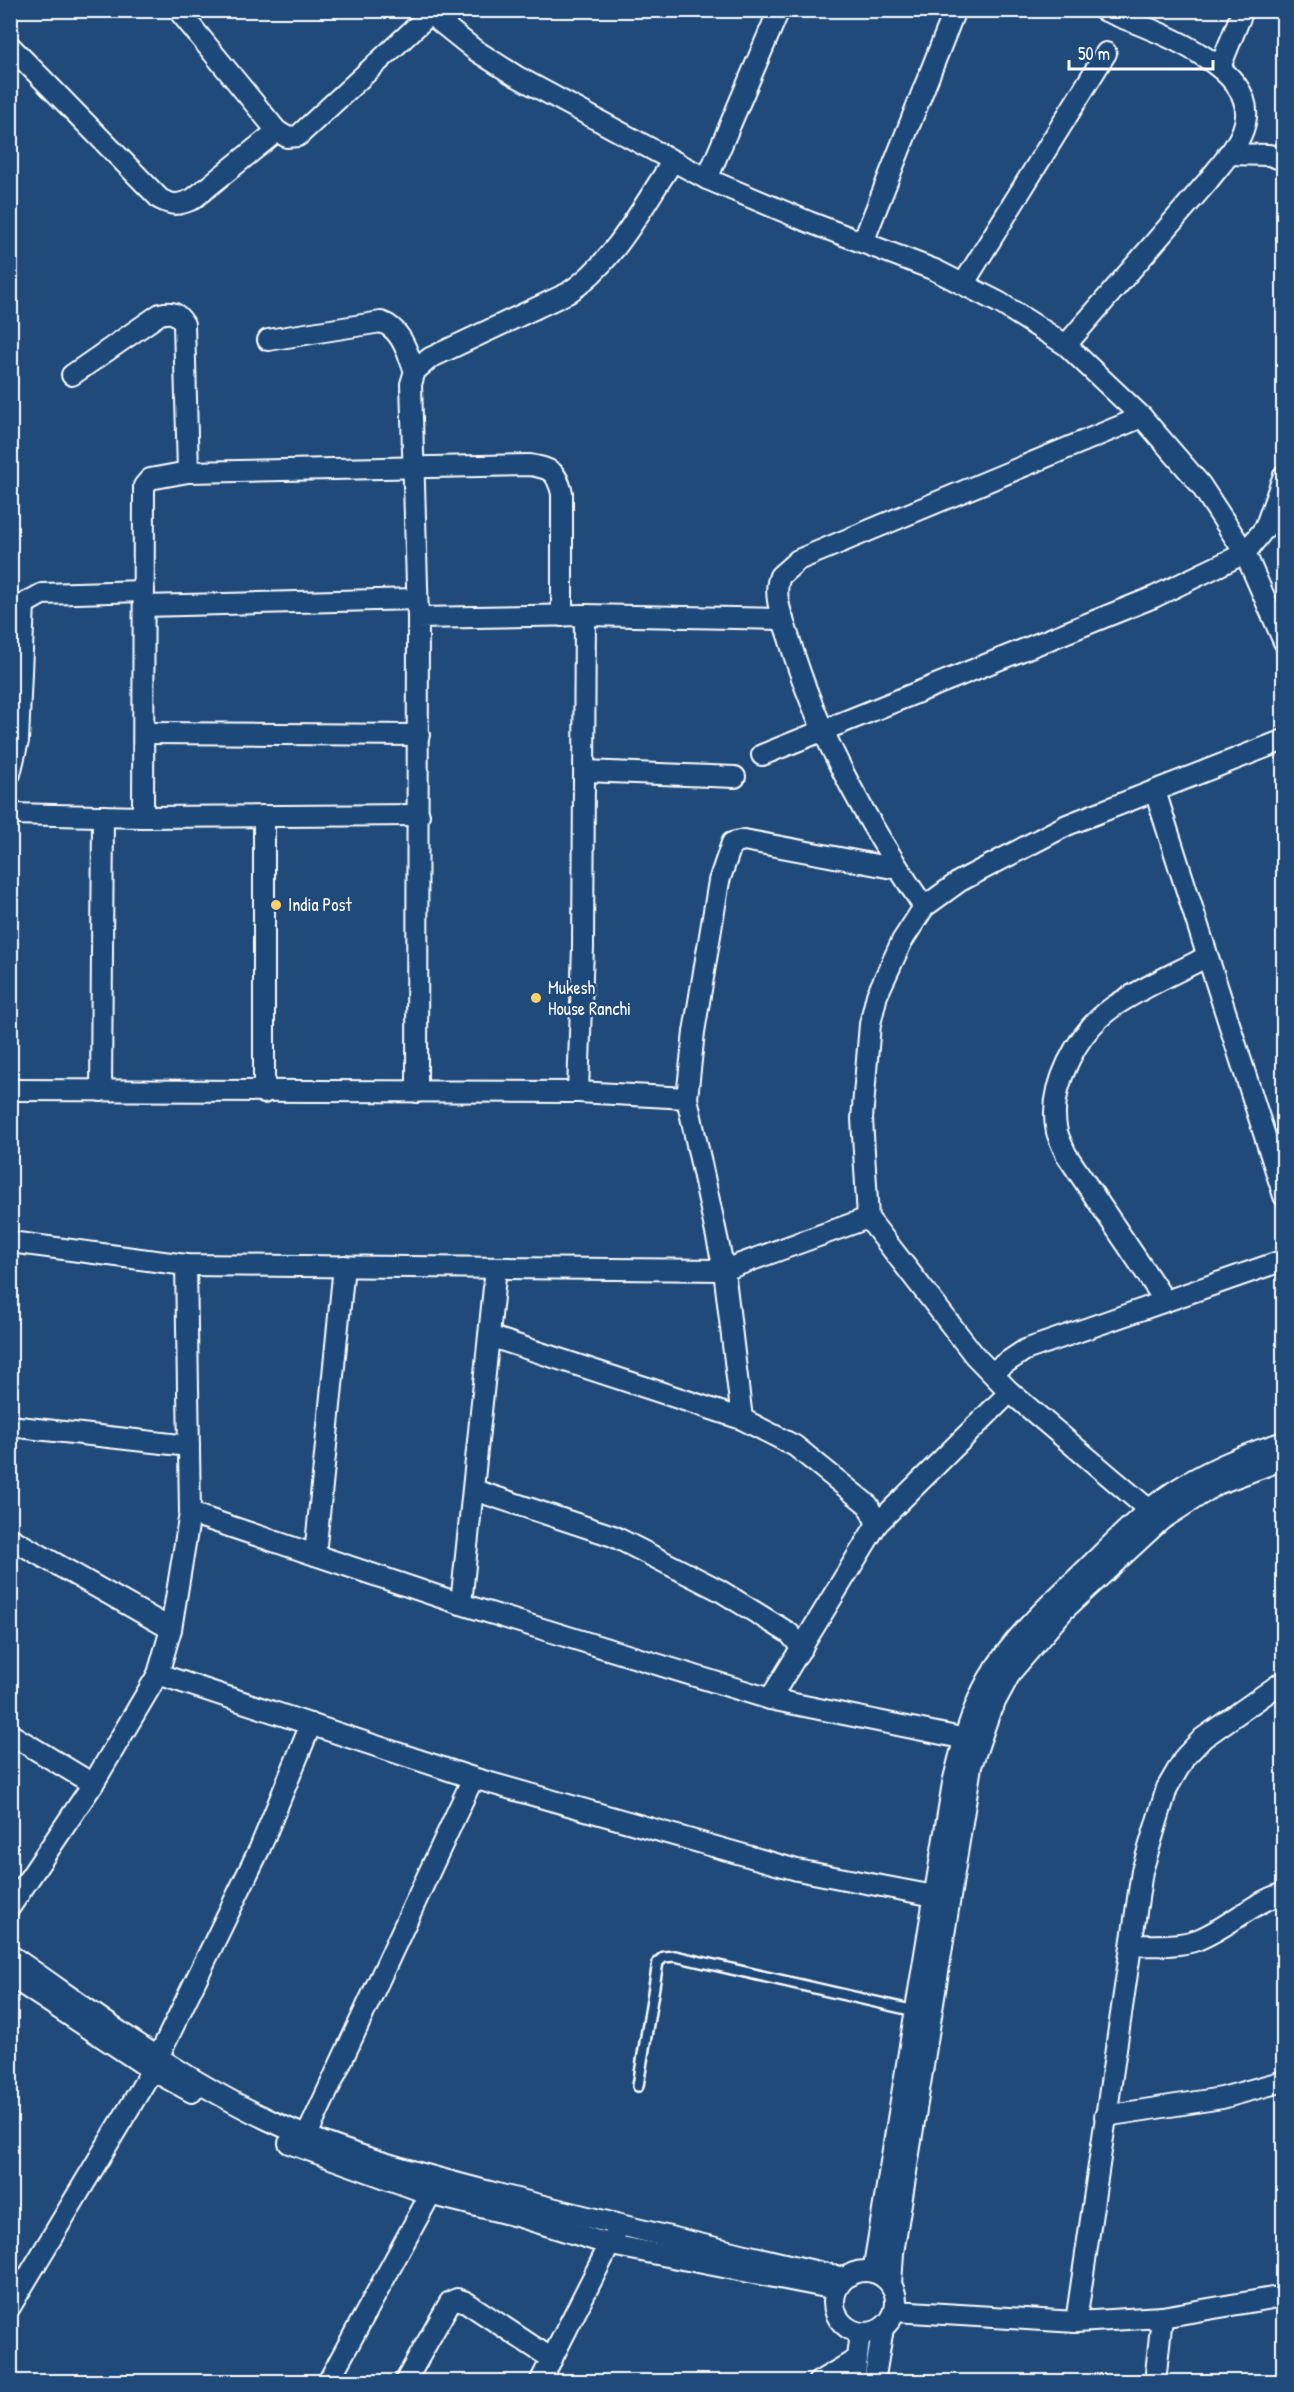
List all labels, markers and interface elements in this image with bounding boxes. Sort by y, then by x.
scale bar [1069,33,1213,71]
text: 50 m [1078,41,1110,66]
place label: India Post [288,892,352,917]
marker: India Post [269,898,283,912]
place label: Mukesh House Ranchi [548,975,631,1021]
marker: Mukesh House Ranchi [529,991,543,1005]

